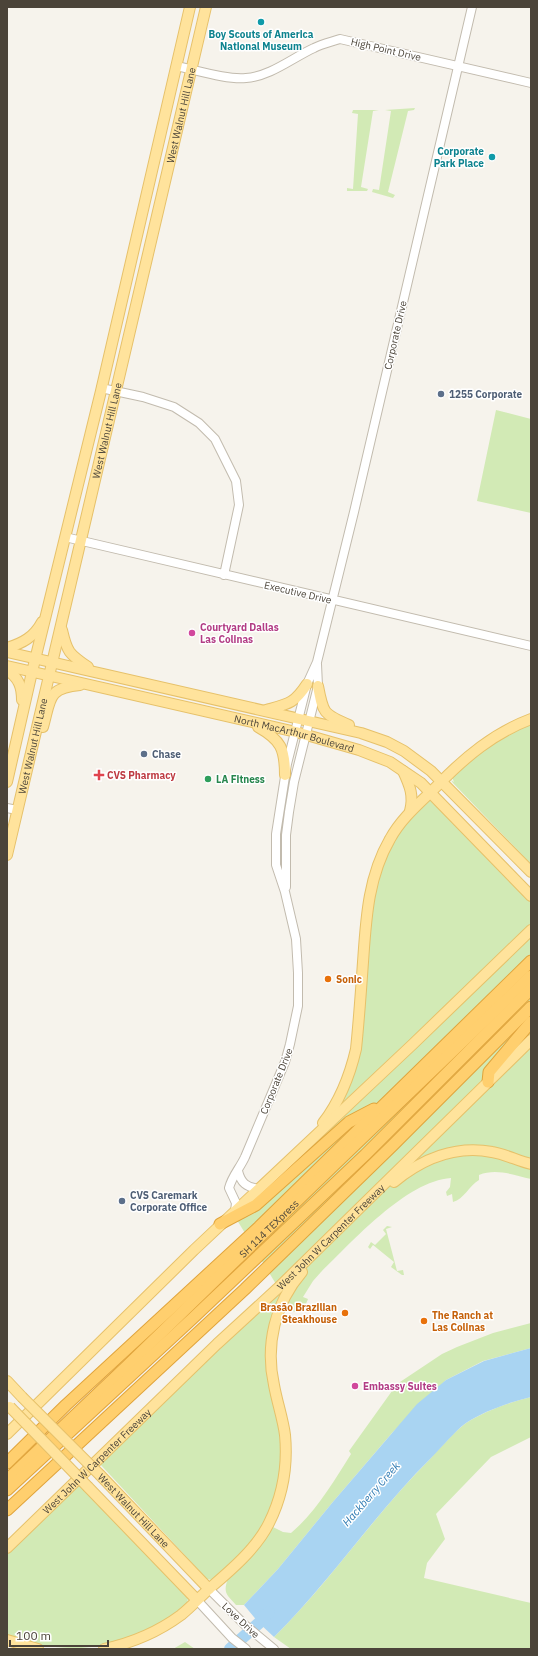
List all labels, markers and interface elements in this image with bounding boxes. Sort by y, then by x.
marker: Boy Scouts of America National Museum [256,17,266,27]
place label: Boy Scouts of America National Museum [209,28,314,53]
street label: High Point Drive [350,35,423,64]
street label: West Walnut Hill Lane [164,66,199,165]
place label: Corporate Park Place [434,145,484,170]
marker: Corporate Park Place [487,152,497,162]
street label: Corporate Drive [381,299,410,371]
street label: West Walnut Hill Lane [90,381,125,480]
place label: 1255 Corporate [449,388,523,401]
marker: 1255 Corporate [436,389,446,399]
street label: Executive Drive [263,578,333,607]
place label: Courtyard Dallas Las Colinas [200,621,279,646]
marker: Courtyard Dallas Las Colinas [187,628,197,638]
street label: West Walnut Hill Lane [15,696,51,795]
street label: North MacArthur Boulevard [233,712,356,755]
place label: Chase [152,748,181,761]
marker: Chase [139,749,149,759]
place label: CVS Pharmacy [107,769,176,782]
marker: CVS Pharmacy [94,770,104,780]
place label: LA Fitness [216,773,265,786]
marker: LA Fitness [203,774,213,784]
place label: Sonic [336,973,362,986]
marker: Sonic [323,974,333,984]
street label: Corporate Drive [257,1046,296,1116]
street label: West John W Carpenter Freeway [274,1181,387,1293]
place label: CVS Caremark Corporate Office [130,1189,208,1214]
marker: CVS Caremark Corporate Office [117,1196,127,1206]
street label: SH 114 TEXpress [237,1197,302,1261]
place label: Brasão Brazilian Steakhouse [260,1301,337,1326]
marker: Brasão Brazilian Steakhouse [340,1308,350,1318]
place label: The Ranch at Las Colinas [432,1309,493,1334]
marker: The Ranch at Las Colinas [419,1316,429,1326]
place label: Embassy Suites [363,1380,437,1393]
marker: Embassy Suites [350,1381,360,1391]
street label: West John W Carpenter Freeway [40,1406,154,1517]
water label: Hackberry Creek [339,1459,403,1529]
street label: West Walnut Hill Lane [95,1471,172,1551]
street label: Love Drive [219,1600,262,1641]
scale bar [10,1622,108,1648]
text: 100 m [16,1628,51,1643]

